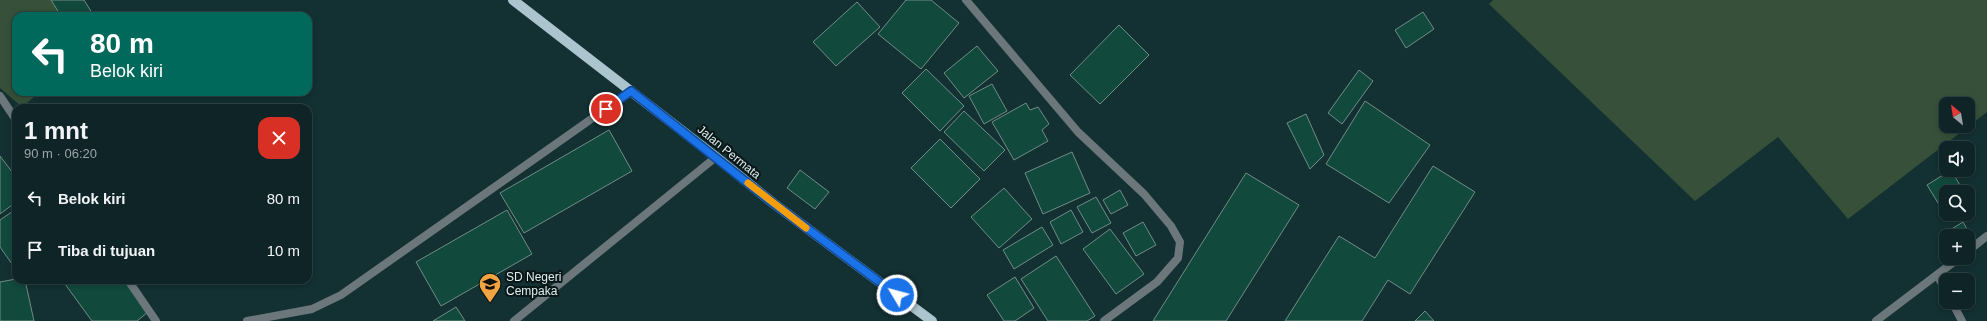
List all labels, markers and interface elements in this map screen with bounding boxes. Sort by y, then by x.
icon: left [24,28,76,80]
text: 80 m [90,28,154,59]
text: Belok kiri [90,61,163,81]
pin [589,92,623,126]
north arrow [1939,97,1975,133]
map controls [1939,97,1975,309]
icon: arrive [595,98,617,120]
text: 1 mnt [24,117,88,144]
button: close [258,117,300,159]
street label: Jalan Permata [695,122,764,182]
button: sound [1939,141,1975,177]
text: 90 m · 06:20 [24,146,97,161]
button: search [1939,185,1975,221]
icon: left [24,187,46,209]
text: Belok kiri [58,190,126,207]
text: 80 m [267,190,300,207]
button: + [1939,229,1975,265]
icon: arrive [24,239,46,261]
text: Tiba di tujuan [58,242,155,259]
text: 10 m [267,242,300,259]
place label: SD Negeri Cempaka [506,270,561,298]
school or university icon: SD Negeri Cempaka [477,271,503,304]
button: − [1939,273,1975,309]
position arrow [876,274,918,316]

